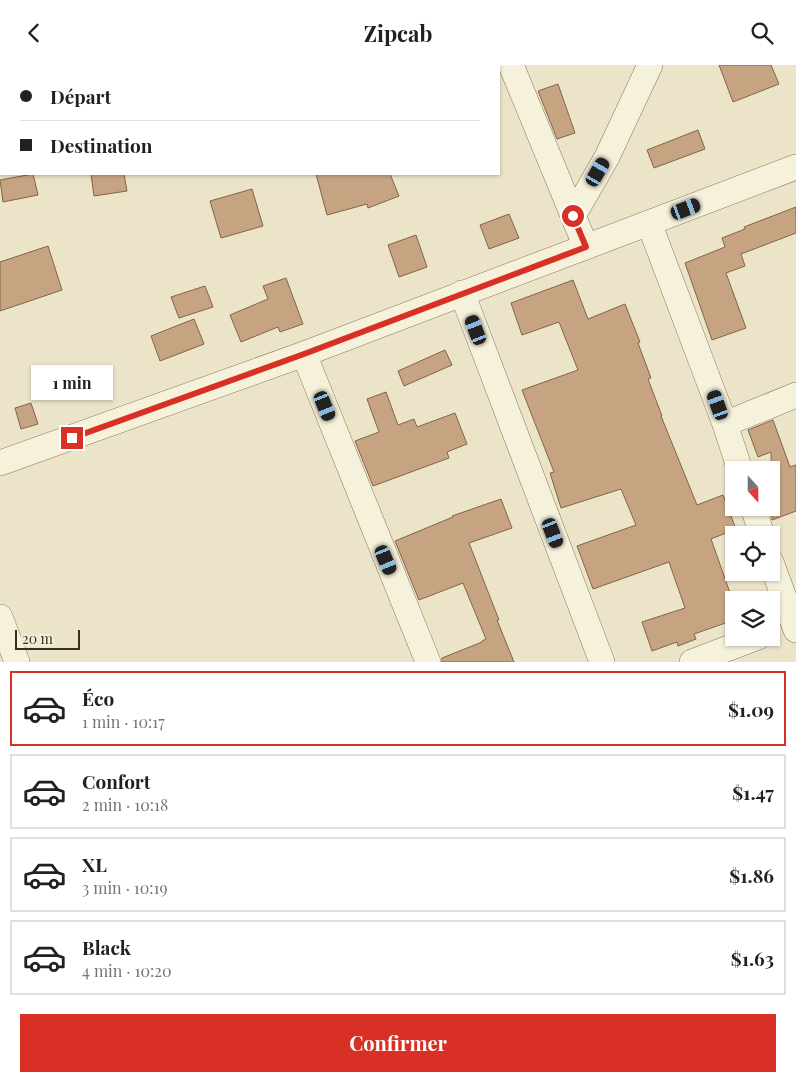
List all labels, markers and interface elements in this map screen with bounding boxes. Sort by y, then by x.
text: Zipcab [364,18,432,48]
icon: back [20,19,48,47]
icon: search [748,19,776,47]
text: Départ [50,83,111,109]
text: Destination [50,132,152,158]
car [584,155,611,189]
car [669,197,702,221]
route start [562,205,584,227]
car [463,313,488,347]
callout: 1 min [31,365,113,401]
text: 1 min [52,372,92,393]
car [705,388,730,422]
car [312,389,337,423]
route end [61,427,83,449]
north arrow [725,461,780,516]
map controls [725,461,780,646]
car [540,516,565,550]
button: locate [725,526,780,581]
car [373,543,398,577]
button: layers [725,591,780,646]
scale bar [15,627,80,650]
text: 20 m [22,629,53,648]
text: Éco [82,685,114,711]
icon: car [22,686,67,731]
text: $1.09 [728,696,774,722]
text: 1 min · 10:17 [82,711,165,732]
text: Confort [82,768,150,794]
icon: car [22,769,67,814]
text: $1.47 [732,779,774,805]
text: 2 min · 10:18 [82,794,168,815]
text: XL [82,851,107,877]
icon: car [22,852,67,897]
text: $1.86 [729,862,774,888]
text: 3 min · 10:19 [82,877,168,898]
text: Black [82,934,131,960]
icon: car [22,935,67,980]
text: $1.63 [731,945,774,971]
text: 4 min · 10:20 [82,960,172,981]
button: Confirmer [20,1014,776,1072]

